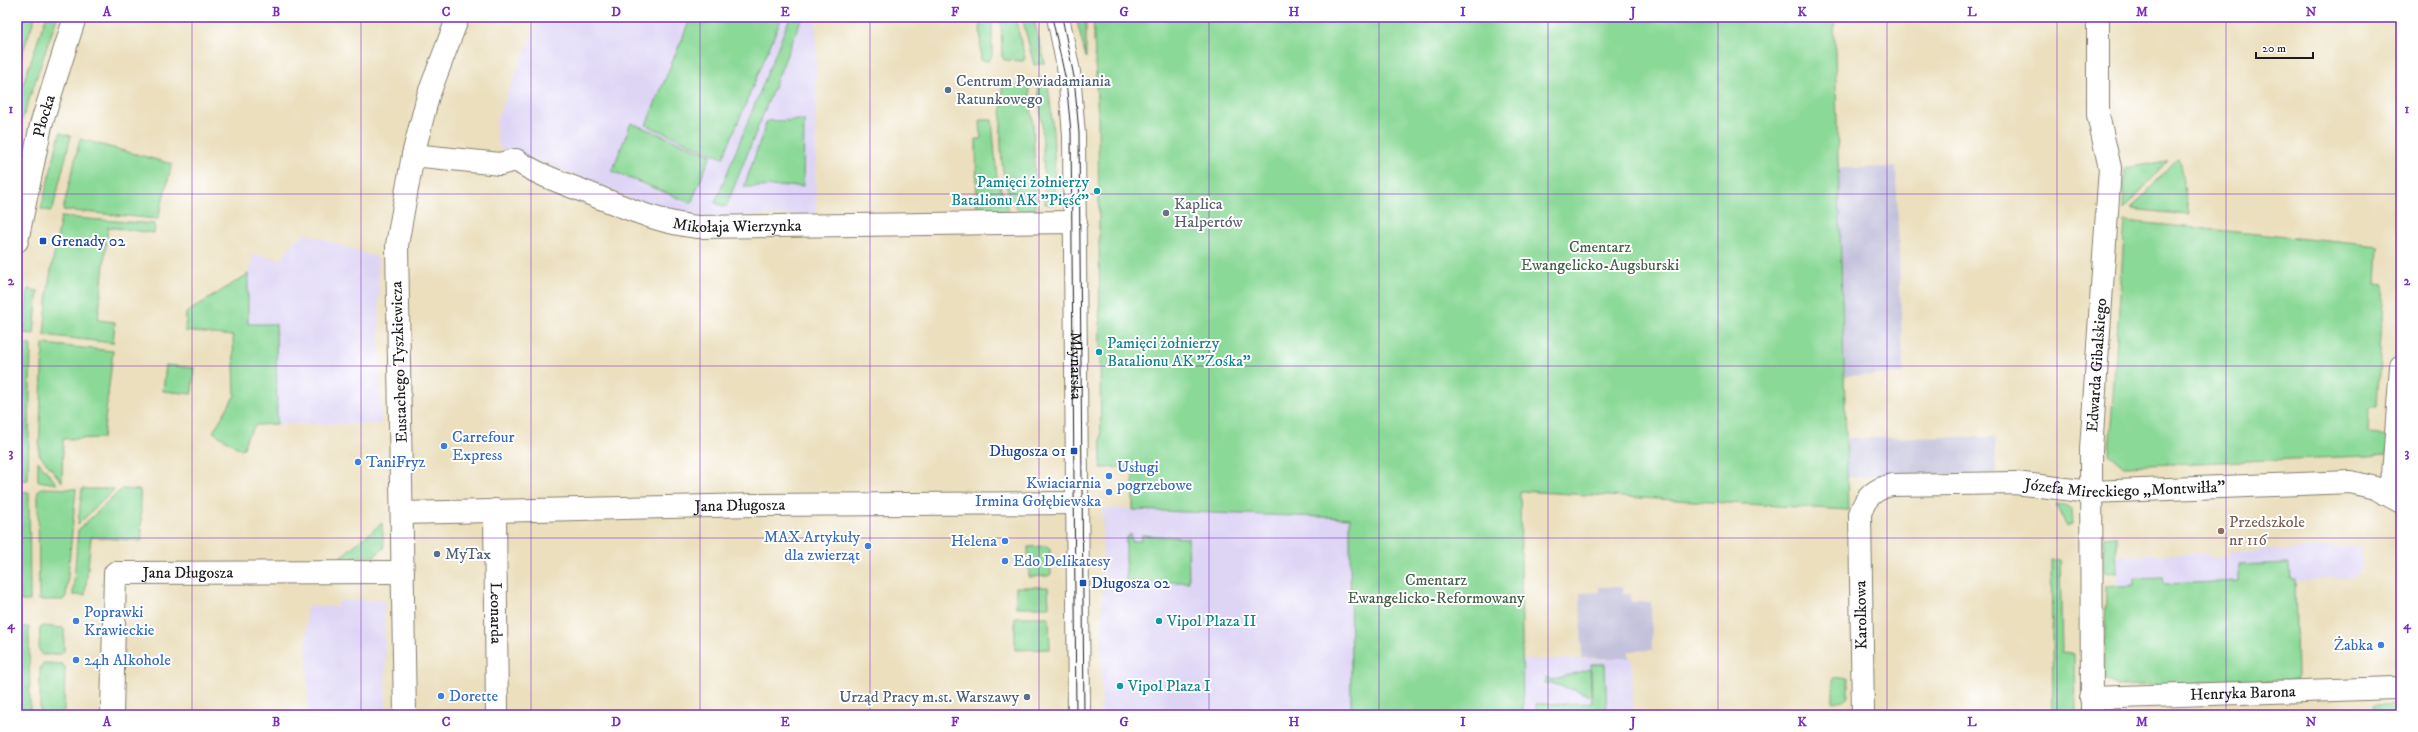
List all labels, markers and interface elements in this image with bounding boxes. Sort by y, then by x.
text: A [102,4,112,20]
text: B [272,4,280,20]
text: C [442,4,451,20]
text: D [611,4,621,20]
text: E [780,4,790,20]
text: F [951,4,960,20]
text: G [1119,4,1129,20]
text: H [1289,4,1300,20]
text: I [1460,4,1466,20]
text: J [1628,4,1636,21]
text: K [1797,4,1807,20]
text: L [1967,4,1977,20]
text: M [2136,4,2148,20]
text: N [2306,4,2317,20]
scale bar [2256,34,2313,60]
text: 20 m [2262,41,2286,56]
place label: Centrum Powiadamiania Ratunkowego [956,71,1111,109]
marker: Centrum Powiadamiania Ratunkowego [943,85,953,95]
street label: Płocka [29,92,60,139]
text: 1 [9,101,14,117]
text: 1 [2405,101,2410,117]
place label: Pamięci żołnierzy Batalionu AK "Pięść" [951,172,1089,210]
marker: Pamięci żołnierzy Batalionu AK "Pięść" [1092,186,1102,196]
place label: Kaplica Halpertów [1174,194,1244,232]
marker: Kaplica Halpertów [1161,208,1171,218]
street label: Mikołaja Wierzynka [671,213,802,237]
place label: Grenady 02 [51,231,125,251]
marker: Grenady 02 [38,236,48,246]
park label: Cmentarz Ewangelicko-Augsburski [1521,237,1679,275]
text: 2 [8,273,15,289]
text: 2 [2404,273,2411,289]
street label: Eustachego Tyszkiewicza [386,280,412,443]
street label: Edwarda Gibalskiego [2082,297,2111,433]
street label: Młynarska [1066,332,1086,400]
place label: Pamięci żołnierzy Batalionu AK "Zośka" [1107,333,1251,371]
marker: Pamięci żołnierzy Batalionu AK "Zośka" [1094,347,1104,357]
place label: Carrefour Express [452,427,515,465]
marker: Carrefour Express [439,441,449,451]
place label: Długosza 01 [989,441,1066,461]
text: 3 [9,445,14,461]
text: 3 [2405,445,2410,461]
marker: Długosza 01 [1069,446,1079,456]
place label: TaniFryz [366,452,426,472]
marker: TaniFryz [353,457,363,467]
place label: Usługi pogrzebowe [1116,457,1193,495]
marker: Usługi pogrzebowe [1104,471,1114,481]
place label: Kwiaciarnia Irmina Gołębiewska [975,473,1101,511]
street label: Józefa Mireckiego „Montwiłła” [2022,474,2226,502]
marker: Kwiaciarnia Irmina Gołębiewska [1104,487,1114,497]
street label: Jana Długosza [692,495,785,516]
place label: Przedszkole nr 116 [2229,512,2305,550]
marker: Przedszkole nr 116 [2216,526,2226,536]
place label: MAX Artykuły dla zwierząt [764,527,860,565]
place label: Helena [951,531,997,551]
marker: Helena [1000,536,1010,546]
marker: MAX Artykuły dla zwierząt [863,541,873,551]
place label: MyTax [445,544,491,564]
marker: MyTax [432,549,442,559]
place label: Edo Delikatesy [1013,551,1111,571]
marker: Edo Delikatesy [1000,556,1010,566]
street label: Jana Długosza [141,563,233,583]
park label: Cmentarz Ewangelicko-Reformowany [1347,570,1525,608]
place label: Długosza 02 [1091,573,1170,593]
marker: Długosza 02 [1078,578,1088,588]
street label: Karolkowa [1850,580,1872,650]
street label: Leonarda [486,582,506,644]
place label: Poprawki Krawieckie [84,602,155,640]
place label: Vipol Plaza II [1166,611,1257,631]
marker: Poprawki Krawieckie [71,616,81,626]
marker: Vipol Plaza II [1154,616,1164,626]
text: 4 [6,617,15,634]
text: 4 [2402,617,2411,634]
place label: Żabka [2334,635,2373,655]
marker: Żabka [2376,640,2386,650]
place label: 24h Alkohole [84,650,171,670]
marker: 24h Alkohole [71,655,81,665]
place label: Vipol Plaza I [1127,676,1211,696]
marker: Vipol Plaza I [1115,681,1125,691]
street label: Henryka Barona [2190,681,2296,705]
place label: Dorette [449,686,498,706]
place label: Urząd Pracy m.st. Warszawy [839,687,1019,707]
marker: Dorette [436,691,446,701]
marker: Urząd Pracy m.st. Warszawy [1022,692,1032,702]
text: A [102,714,112,730]
text: B [272,714,280,730]
text: C [442,714,451,730]
text: D [611,714,621,730]
text: E [780,714,790,730]
text: F [951,714,960,730]
text: G [1119,714,1129,730]
text: H [1289,714,1300,730]
text: I [1460,714,1466,730]
text: J [1628,714,1636,731]
text: K [1797,714,1807,730]
text: L [1967,714,1977,730]
text: M [2136,714,2148,730]
text: N [2306,714,2317,730]

